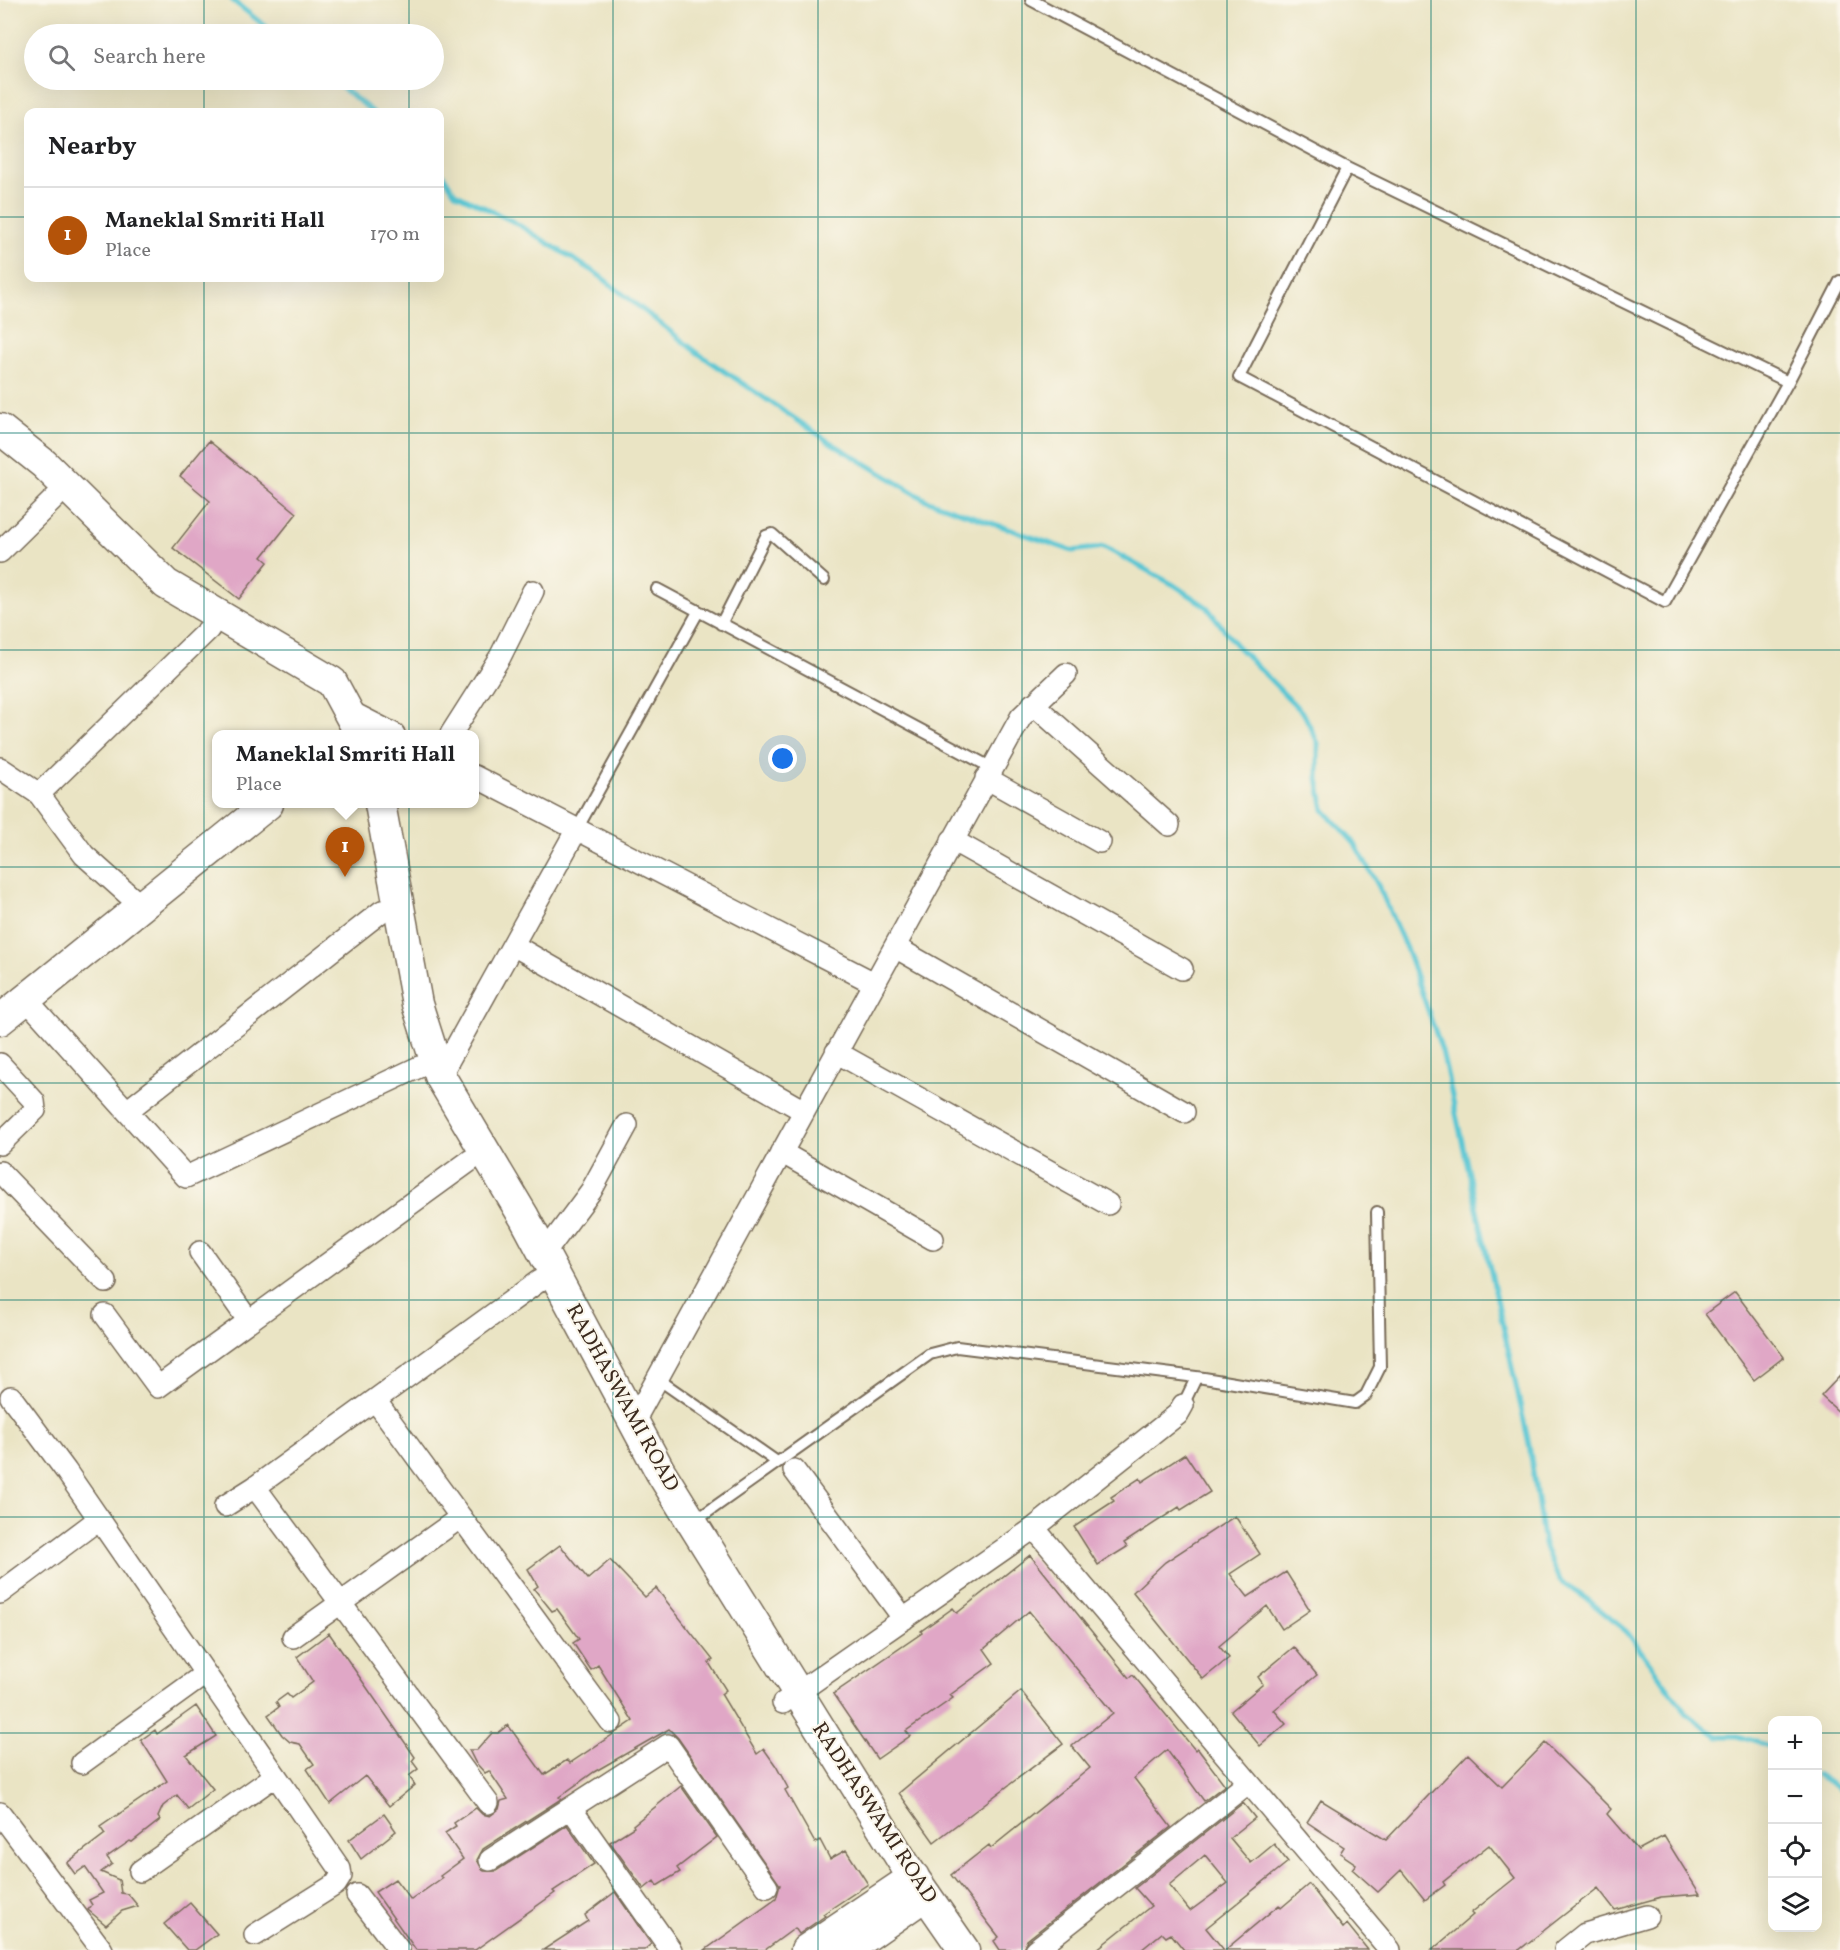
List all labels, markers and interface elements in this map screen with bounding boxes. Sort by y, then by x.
search box [24,24,444,90]
icon: search [45,41,78,74]
text: Search here [93,42,206,73]
text: Nearby [48,129,137,165]
text: Maneklal Smriti Hall [105,206,325,237]
text: 1 [63,221,72,249]
text: 170 m [370,221,420,249]
text: Place [105,237,151,265]
popup [212,730,479,808]
text: Maneklal Smriti Hall [236,740,455,771]
your location [768,744,797,773]
text: Place [236,771,282,799]
pin: 1 [326,828,364,877]
street label: RADHASWAMI ROAD [558,1299,686,1497]
map controls [1768,1716,1822,1932]
button: + [1768,1716,1822,1770]
street label: RADHASWAMI ROAD [804,1717,944,1909]
button: − [1768,1770,1822,1824]
button: locate [1768,1824,1822,1878]
button: layers [1768,1878,1822,1932]

